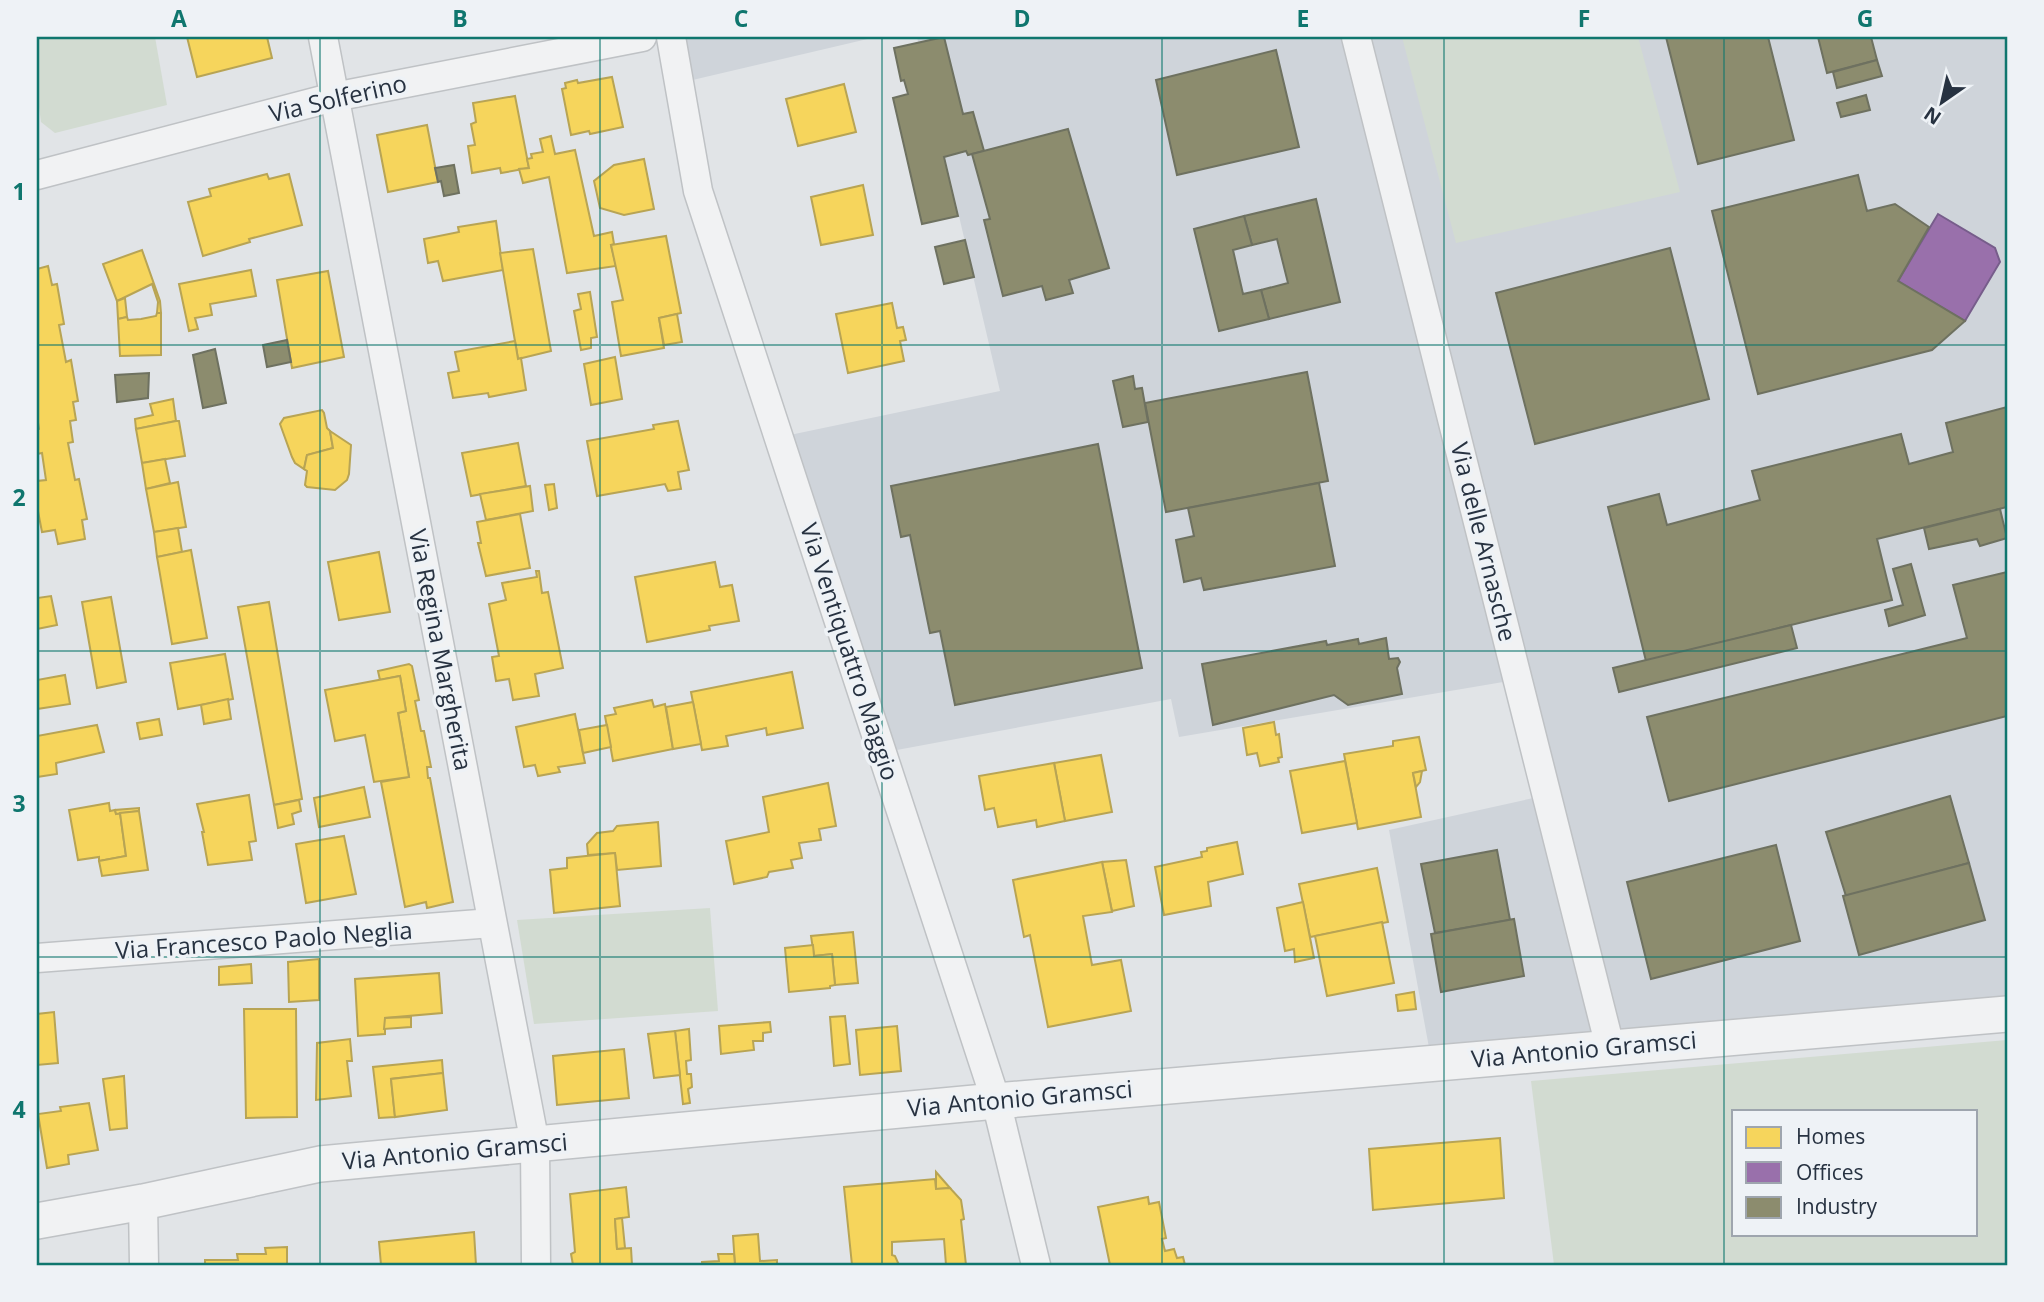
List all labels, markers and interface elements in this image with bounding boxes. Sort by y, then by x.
text: A [171,2,187,34]
text: B [452,2,468,34]
text: C [734,2,748,34]
text: D [1013,2,1031,34]
text: E [1297,2,1309,34]
text: F [1578,2,1590,34]
text: G [1857,2,1873,34]
street label: Via Solferino [266,66,410,129]
north arrow [1908,66,1978,136]
text: N [1919,101,1946,131]
text: 1 [12,175,26,207]
street label: Via delle Arnasche [1444,439,1525,645]
text: 2 [12,481,26,513]
street label: Via Ventiquattro Maggio [793,519,908,784]
street label: Via Regina Margherita [402,526,481,773]
text: 3 [12,787,26,819]
street label: Via Francesco Paolo Neglia [114,913,414,966]
street label: Via Antonio Gramsci [1470,1022,1698,1075]
street label: Via Antonio Gramsci [906,1071,1134,1124]
text: 4 [12,1093,26,1125]
legend [1732,1110,1978,1236]
text: Homes [1796,1122,1865,1150]
street label: Via Antonio Gramsci [341,1124,569,1177]
text: Offices [1796,1158,1864,1186]
text: Industry [1796,1192,1878,1220]

